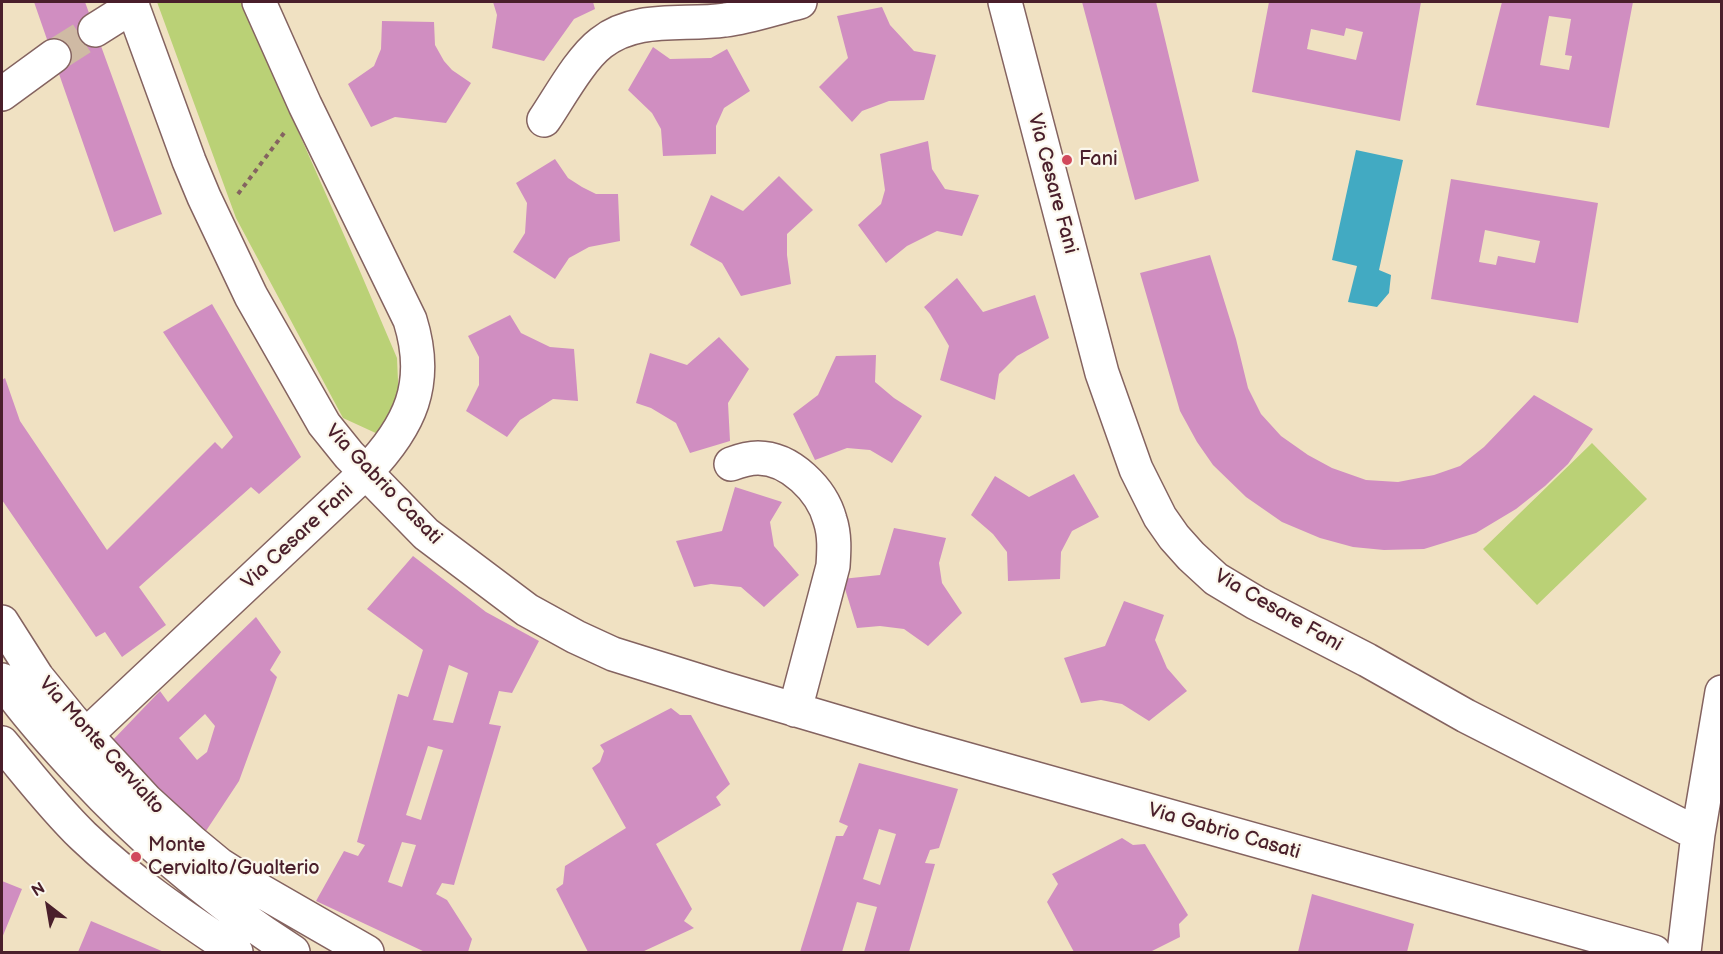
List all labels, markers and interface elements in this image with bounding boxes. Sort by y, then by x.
street label: Via Cesare Fani [1022,111,1082,257]
place label: Fani [1079,148,1118,172]
marker: Fani [1060,153,1074,167]
street label: Via Gabrio Casati [320,420,446,550]
street label: Via Cesare Fani [237,479,359,595]
street label: Via Cesare Fani [1210,565,1346,657]
street label: Via Monte Cervialto [33,672,169,820]
street label: Via Gabrio Casati [1145,799,1303,865]
place label: Monte Cervialto/Gualterio [148,834,320,881]
marker: Monte Cervialto/Gualterio [129,850,143,864]
north arrow [18,876,78,936]
text: N [28,879,49,901]

